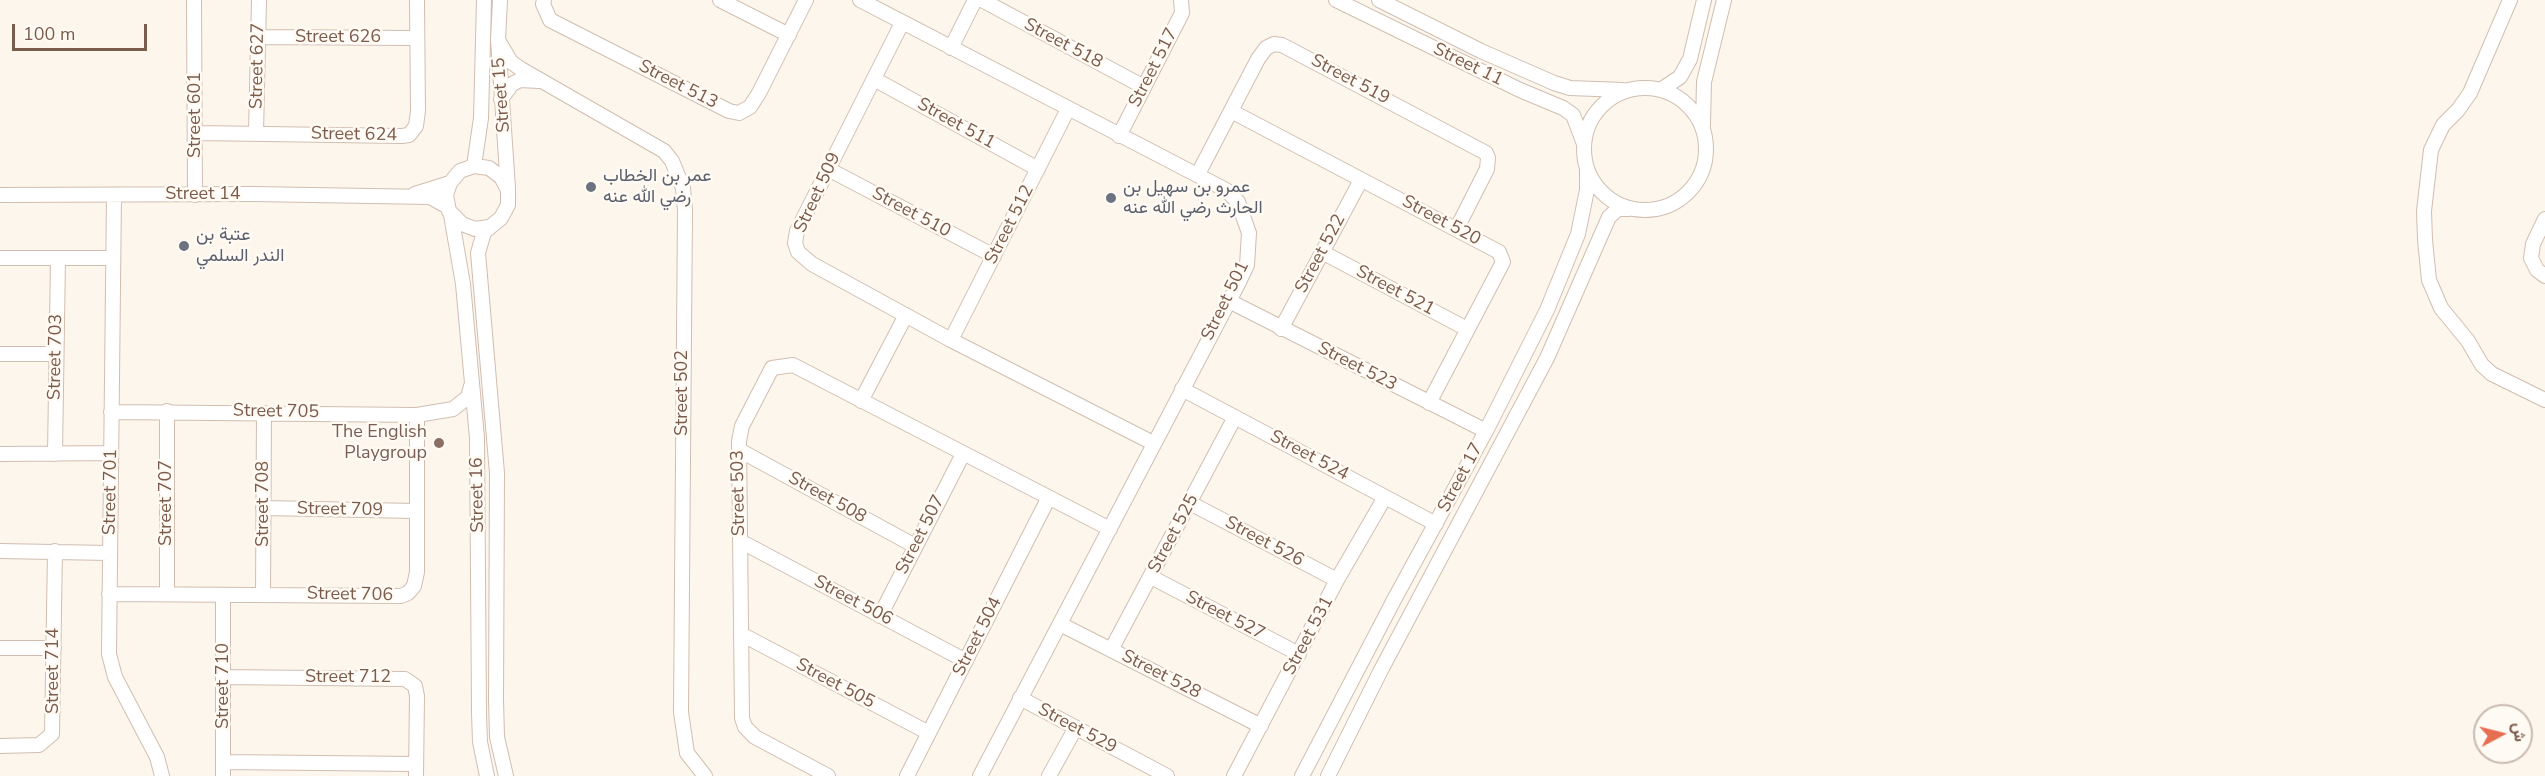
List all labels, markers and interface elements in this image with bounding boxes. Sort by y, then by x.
scale bar [15,12,150,50]
street label: Street 518 [1020,14,1106,74]
text: 100 m [23,22,75,46]
street label: Street 627 [246,23,270,109]
street label: Street 517 [1125,25,1183,111]
street label: Street 626 [295,27,381,49]
street label: Street 11 [1429,39,1507,91]
street label: Street 519 [1307,50,1393,110]
street label: Street 513 [635,56,721,114]
street label: Street 15 [489,57,515,133]
street label: Street 601 [185,72,207,158]
street label: Street 511 [913,94,999,154]
street label: Street 624 [311,123,397,147]
street label: Street 509 [790,149,846,237]
place label: عمر بن الخطاب رضي الله عنه [603,166,711,208]
place label: عمرو بن سهيل بن الحارث رضي الله عنه [1123,177,1263,219]
marker: عمر بن الخطاب رضي الله عنه [584,180,598,194]
street label: Street 512 [981,182,1039,268]
street label: Street 510 [868,183,954,243]
street label: Street 14 [165,184,241,206]
marker: عمرو بن سهيل بن الحارث رضي الله عنه [1104,191,1118,205]
street label: Street 520 [1398,191,1484,251]
street label: Street 522 [1291,211,1351,297]
place label: عتبة بن الندر السلمي [196,225,284,268]
marker: عتبة بن الندر السلمي [177,239,191,253]
street label: Street 501 [1197,258,1255,344]
street label: Street 521 [1352,261,1438,321]
street label: Street 703 [44,314,68,400]
street label: Street 523 [1314,338,1400,396]
street label: Street 502 [672,350,694,436]
street label: Street 705 [233,400,319,424]
place label: The English Playgroup [332,422,427,464]
street label: Street 524 [1266,426,1352,486]
marker: The English Playgroup [432,436,446,450]
street label: Street 17 [1434,440,1488,516]
street label: Street 701 [99,449,123,535]
street label: Street 503 [727,450,751,536]
street label: Street 16 [467,457,489,533]
street label: Street 707 [156,460,178,546]
street label: Street 708 [253,461,275,547]
street label: Street 508 [784,468,870,528]
street label: Street 525 [1144,491,1204,577]
street label: Street 507 [892,492,950,578]
street label: Street 709 [297,498,383,522]
street label: Street 526 [1221,512,1307,572]
street label: Street 506 [810,571,896,631]
street label: Street 706 [307,583,393,607]
street label: Street 527 [1182,587,1268,645]
street label: Street 531 [1279,593,1339,679]
street label: Street 504 [949,594,1007,680]
street label: Street 714 [43,628,65,714]
street label: Street 710 [213,643,235,729]
street label: Street 528 [1118,646,1204,704]
street label: Street 505 [792,654,878,714]
street label: Street 712 [305,667,391,689]
street label: Street 529 [1034,699,1120,759]
north arrow [2473,704,2533,764]
text: ش [2507,721,2531,743]

